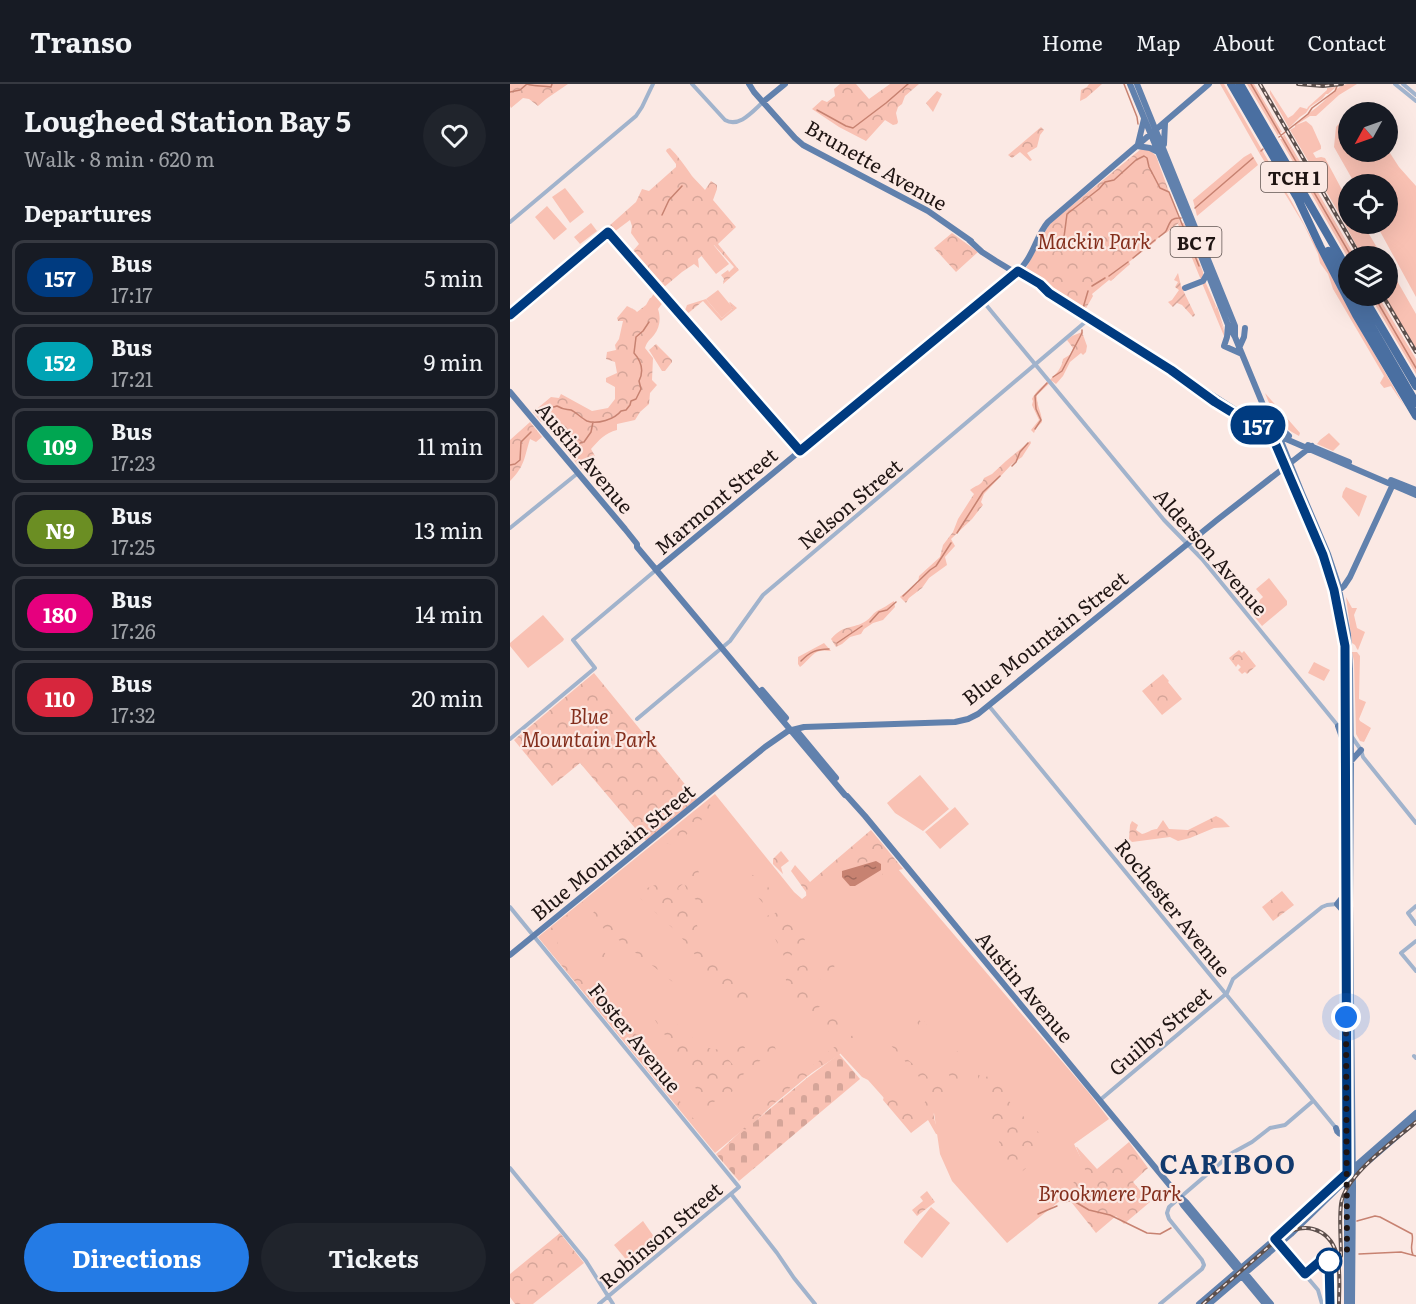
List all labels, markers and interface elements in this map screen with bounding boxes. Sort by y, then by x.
text: Transo [30,20,132,62]
text: Home [1042,26,1103,57]
text: Map [1136,26,1180,57]
text: About [1213,26,1275,57]
text: Contact [1308,26,1386,57]
text: Lougheed Station Bay 5 [24,99,351,141]
north arrow [1338,102,1398,162]
map controls [1338,102,1398,306]
button: heart [423,104,486,167]
street label: Brunette Avenue [801,111,953,217]
text: Walk · 8 min · 620 m [24,143,215,173]
road number: TCH 1 [1261,162,1327,192]
button: locate [1338,174,1398,234]
text: Departures [24,196,151,229]
park label: Mackin Park [1037,225,1151,255]
road number: BC 7 [1170,227,1222,257]
text: Bus [111,246,152,279]
button: layers [1338,246,1398,306]
text: 5 min [424,261,483,294]
text: 157 [44,262,76,293]
text: 17:17 [111,279,153,309]
text: Bus [111,330,152,363]
text: 9 min [424,345,483,378]
text: 152 [44,346,76,377]
text: 17:21 [111,363,153,393]
street label: Austin Avenue [530,395,642,519]
line badge: 157 [1224,406,1293,444]
text: 157 [1242,410,1274,441]
text: Bus [111,414,152,447]
text: 11 min [417,429,483,462]
text: 109 [43,430,77,461]
street label: Marmont Street [647,440,783,560]
text: 17:23 [111,447,156,477]
street label: Nelson Street [791,451,907,555]
street label: Alderson Avenue [1148,480,1276,622]
text: Bus [111,498,152,531]
text: 13 min [414,513,483,546]
text: N9 [45,514,75,545]
text: 17:25 [111,531,155,561]
street label: Blue Mountain Street [955,563,1133,711]
text: Bus [111,582,152,615]
text: 14 min [415,597,483,630]
text: 180 [43,598,77,629]
text: 17:26 [111,615,156,645]
text: Bus [111,666,152,699]
text: 20 min [411,681,483,714]
text: 110 [45,682,75,713]
text: 17:32 [111,699,155,729]
park label: Blue Mountain Park [521,700,657,753]
street label: Blue Mountain Street [524,775,700,927]
street label: Rochester Avenue [1109,832,1239,982]
street label: Austin Avenue [970,924,1082,1048]
street label: Foster Avenue [582,976,690,1098]
street label: Guilby Street [1101,978,1217,1082]
your location [1331,1002,1361,1032]
district label: CARIBOO [1160,1143,1296,1182]
street label: Robinson Street [592,1174,728,1294]
park label: Brookmere Park [1038,1177,1182,1207]
button: Directions [24,1223,249,1292]
button: Tickets [261,1223,486,1292]
unlabelled marker [1316,1248,1342,1274]

